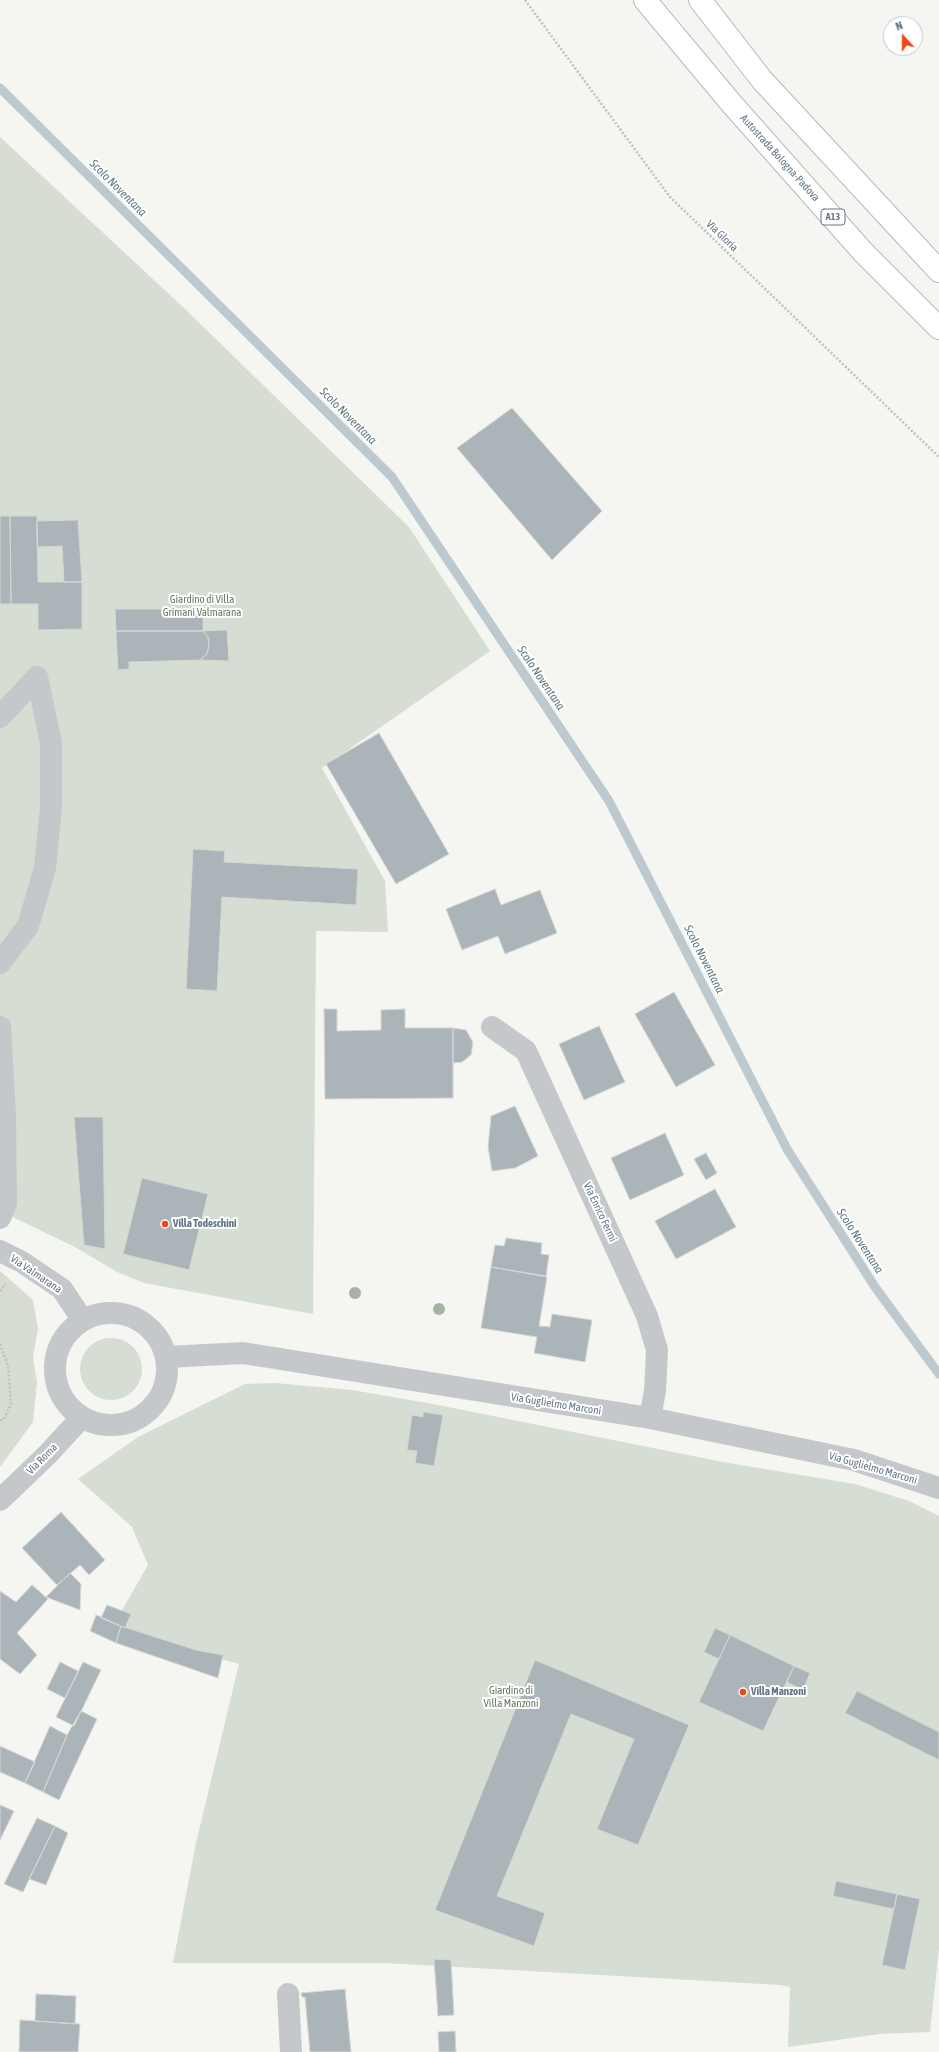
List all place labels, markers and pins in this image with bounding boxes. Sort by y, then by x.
place label: Villa Todeschini [173,1217,237,1231]
marker: Villa Todeschini [160,1219,170,1229]
place label: Villa Manzoni [751,1685,806,1699]
marker: Villa Manzoni [738,1687,748,1697]

